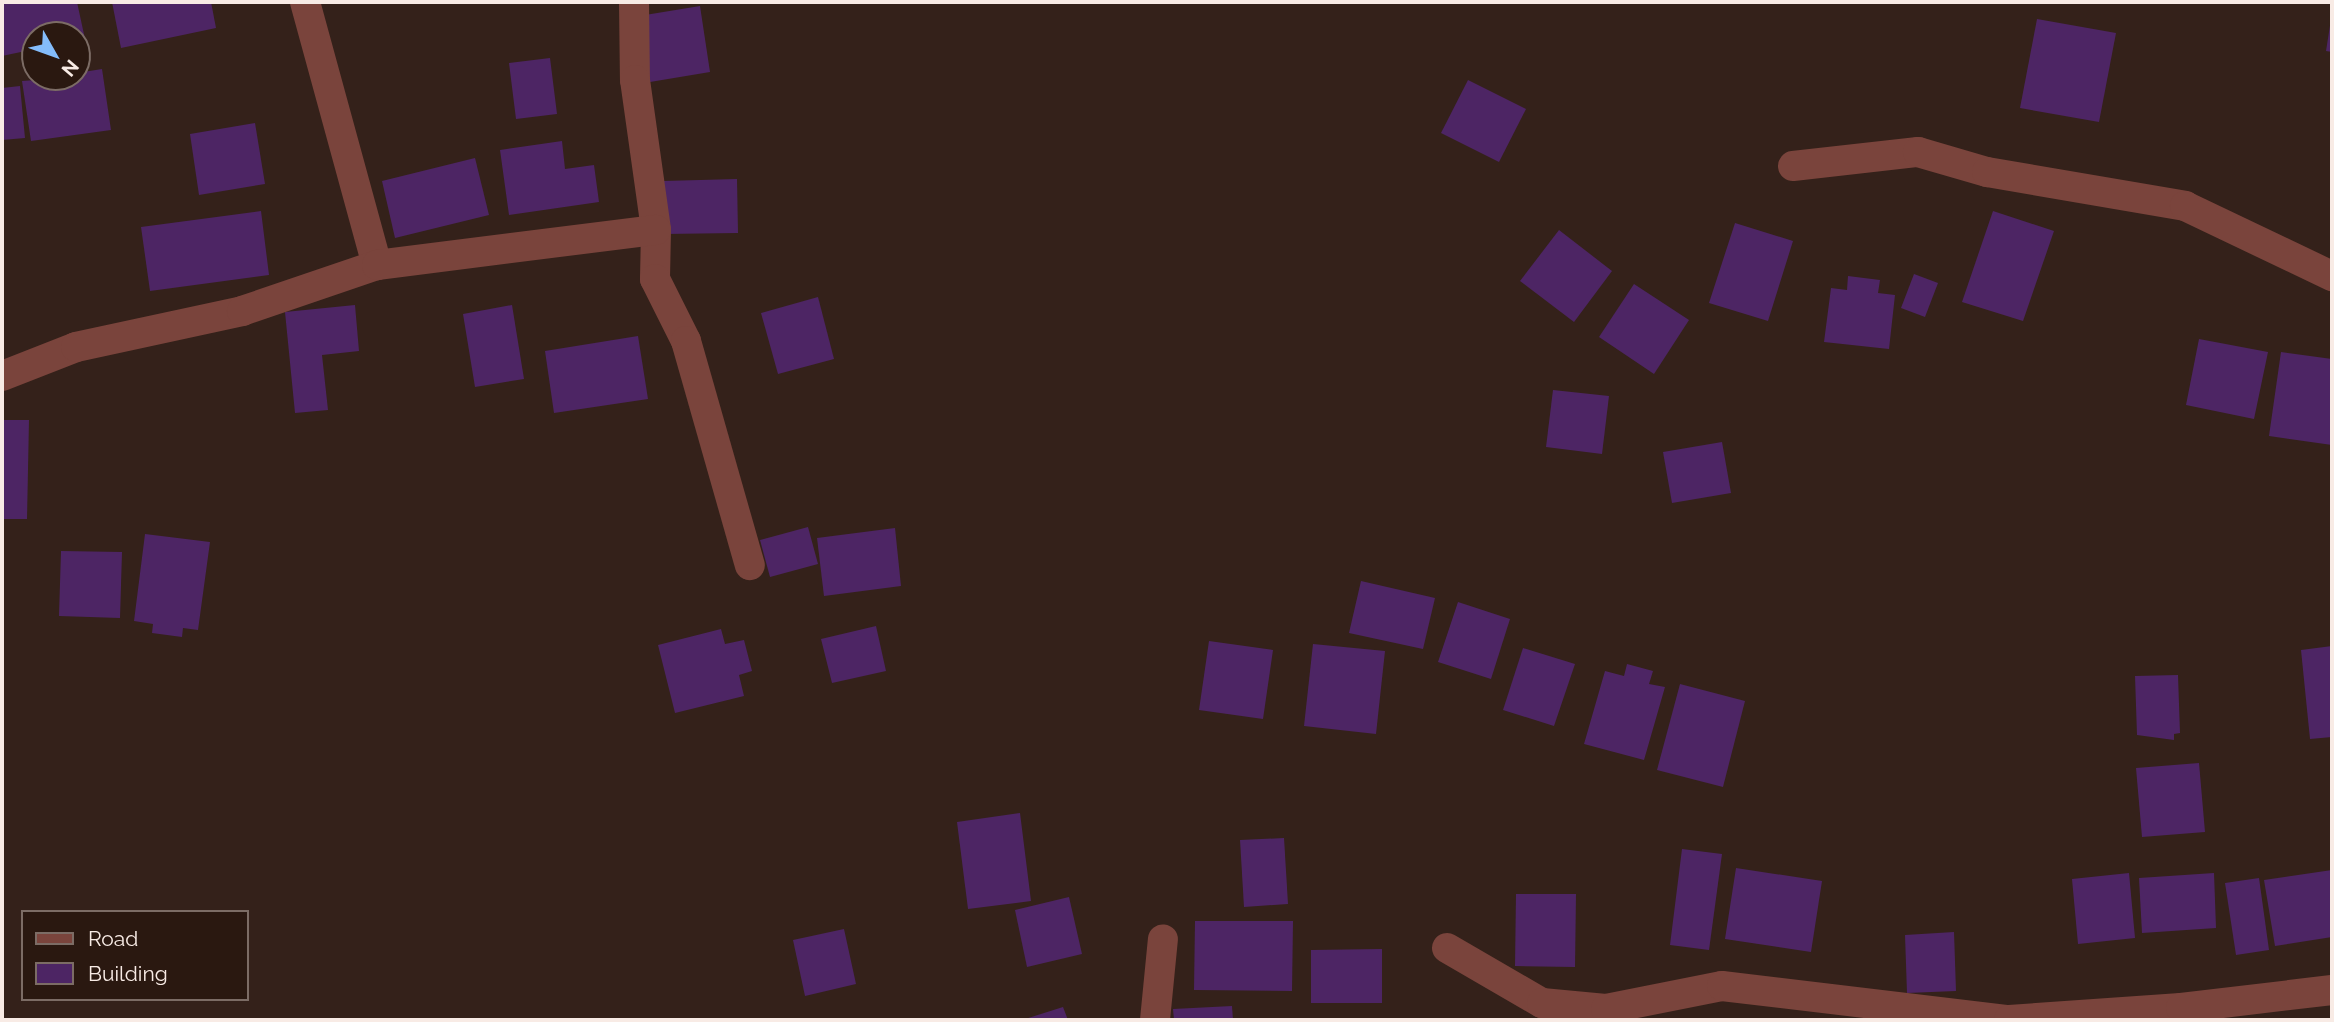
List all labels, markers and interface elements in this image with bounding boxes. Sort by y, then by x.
north arrow [21,21,91,91]
text: N [57,56,84,81]
legend [21,910,248,1001]
text: Road [88,926,138,951]
text: Building [88,961,168,986]

